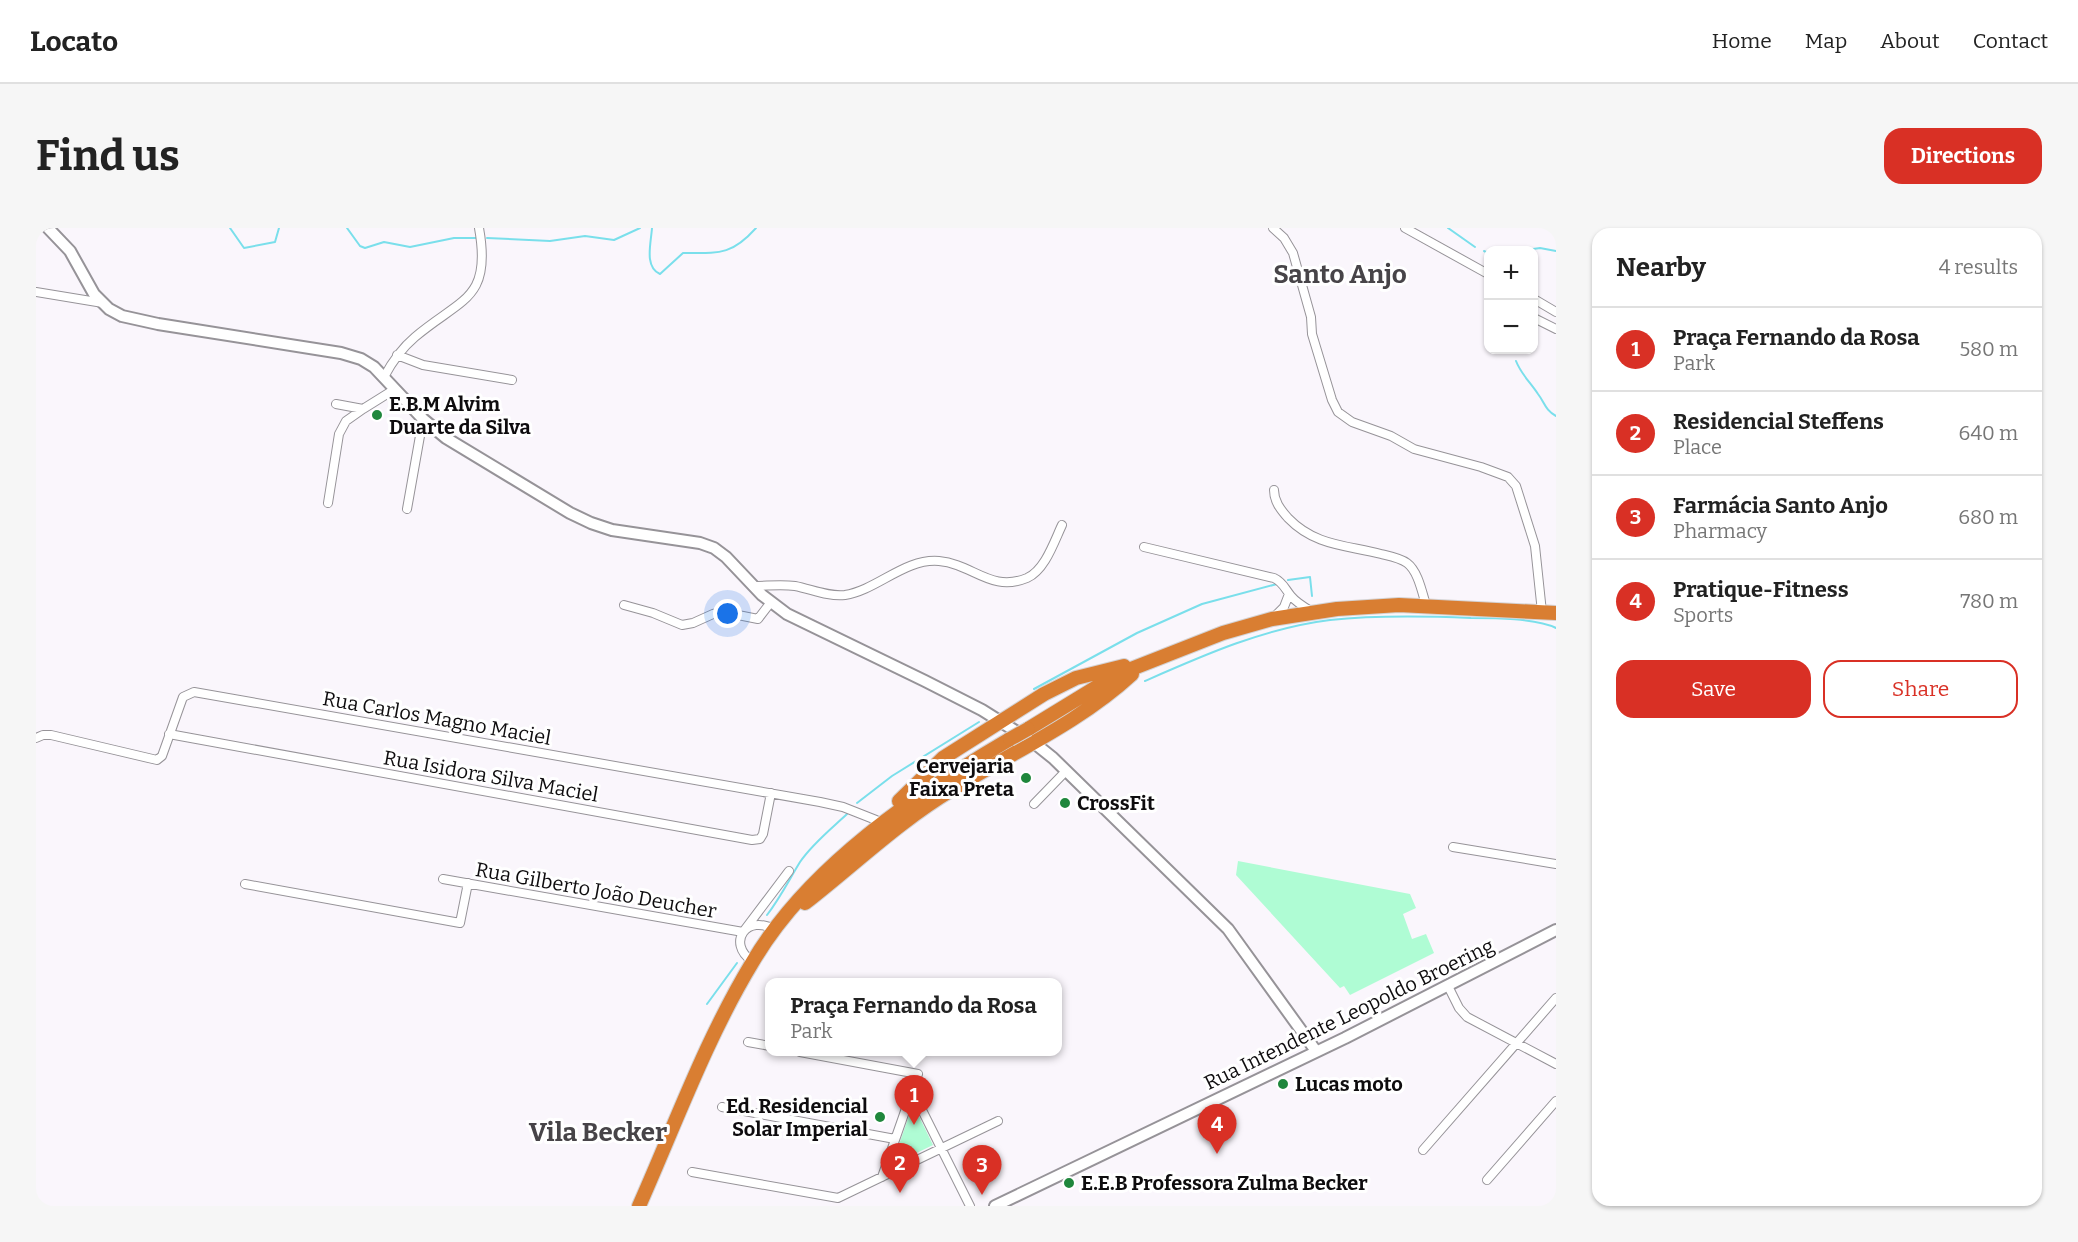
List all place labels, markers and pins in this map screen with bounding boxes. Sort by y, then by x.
place label: E.B.M Alvim Duarte da Silva [389,392,531,439]
marker: E.B.M Alvim Duarte da Silva [370,408,384,422]
place label: Cervejaria Faixa Preta [909,754,1014,801]
marker: Cervejaria Faixa Preta [1019,771,1033,785]
place label: CrossFit [1077,791,1155,815]
marker: CrossFit [1058,796,1072,810]
place label: Lucas moto [1295,1072,1403,1096]
pin: 1 [894,1076,934,1125]
marker: Lucas moto [1276,1077,1290,1091]
place label: Ed. Residencial Solar Imperial [726,1094,868,1141]
pin: 4 [1198,1104,1236,1154]
marker: Ed. Residencial Solar Imperial [873,1110,887,1124]
pin: 2 [880,1144,920,1193]
pin: 3 [962,1146,1002,1195]
place label: E.E.B Professora Zulma Becker [1081,1171,1368,1195]
marker: E.E.B Professora Zulma Becker [1062,1176,1076,1190]

